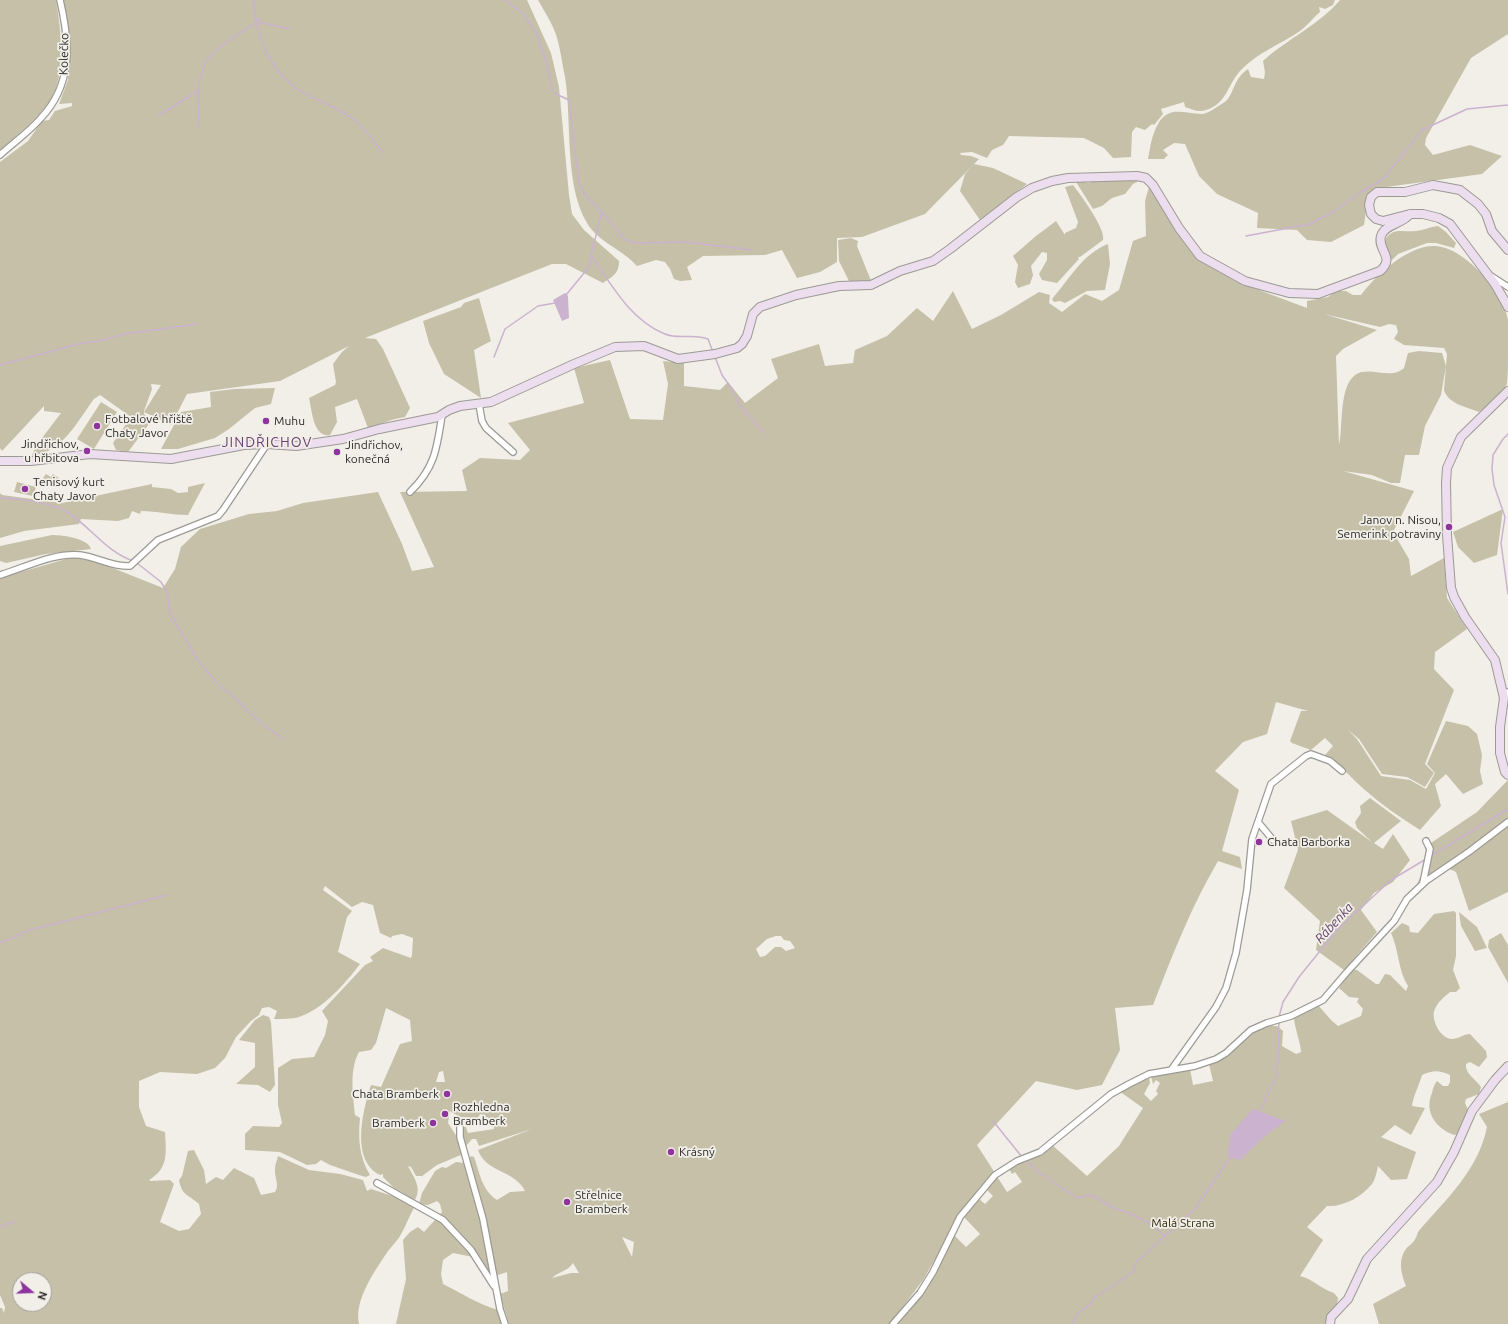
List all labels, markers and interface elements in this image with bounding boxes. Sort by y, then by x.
street label: Kolečko [56,33,72,75]
place label: Fotbalové hřiště Chaty Javor [105,412,192,440]
place label: Muhu [274,414,305,428]
marker: Muhu [261,416,271,426]
marker: Fotbalové hřiště Chaty Javor [92,421,102,431]
district label: JINDŘICHOV [222,434,312,450]
place label: Jindřichov, u hřbitova [21,437,79,465]
place label: Jindřichov, konečná [345,438,403,466]
marker: Jindřichov, u hřbitova [82,446,92,456]
marker: Jindřichov, konečná [332,447,342,457]
place label: Tenisový kurt Chaty Javor [33,475,104,503]
marker: Tenisový kurt Chaty Javor [20,484,30,494]
place label: Janov n. Nisou, Semerink potraviny [1337,513,1441,541]
marker: Janov n. Nisou, Semerink potraviny [1444,522,1454,532]
place label: Chata Barborka [1267,835,1350,849]
marker: Chata Barborka [1254,837,1264,847]
water label: Rábenka [1312,900,1356,946]
place label: Chata Bramberk [352,1087,439,1101]
marker: Chata Bramberk [442,1089,452,1099]
place label: Rozhledna Bramberk [453,1100,510,1128]
marker: Rozhledna Bramberk [440,1109,450,1119]
place label: Bramberk [372,1116,425,1130]
marker: Bramberk [428,1118,438,1128]
place label: Krásný [679,1145,715,1159]
marker: Krásný [666,1147,676,1157]
place label: Střelnice Bramberk [575,1188,628,1216]
marker: Střelnice Bramberk [562,1197,572,1207]
park label: Malá Strana [1151,1216,1215,1230]
north arrow [12,1272,52,1312]
text: N [35,1290,49,1301]

